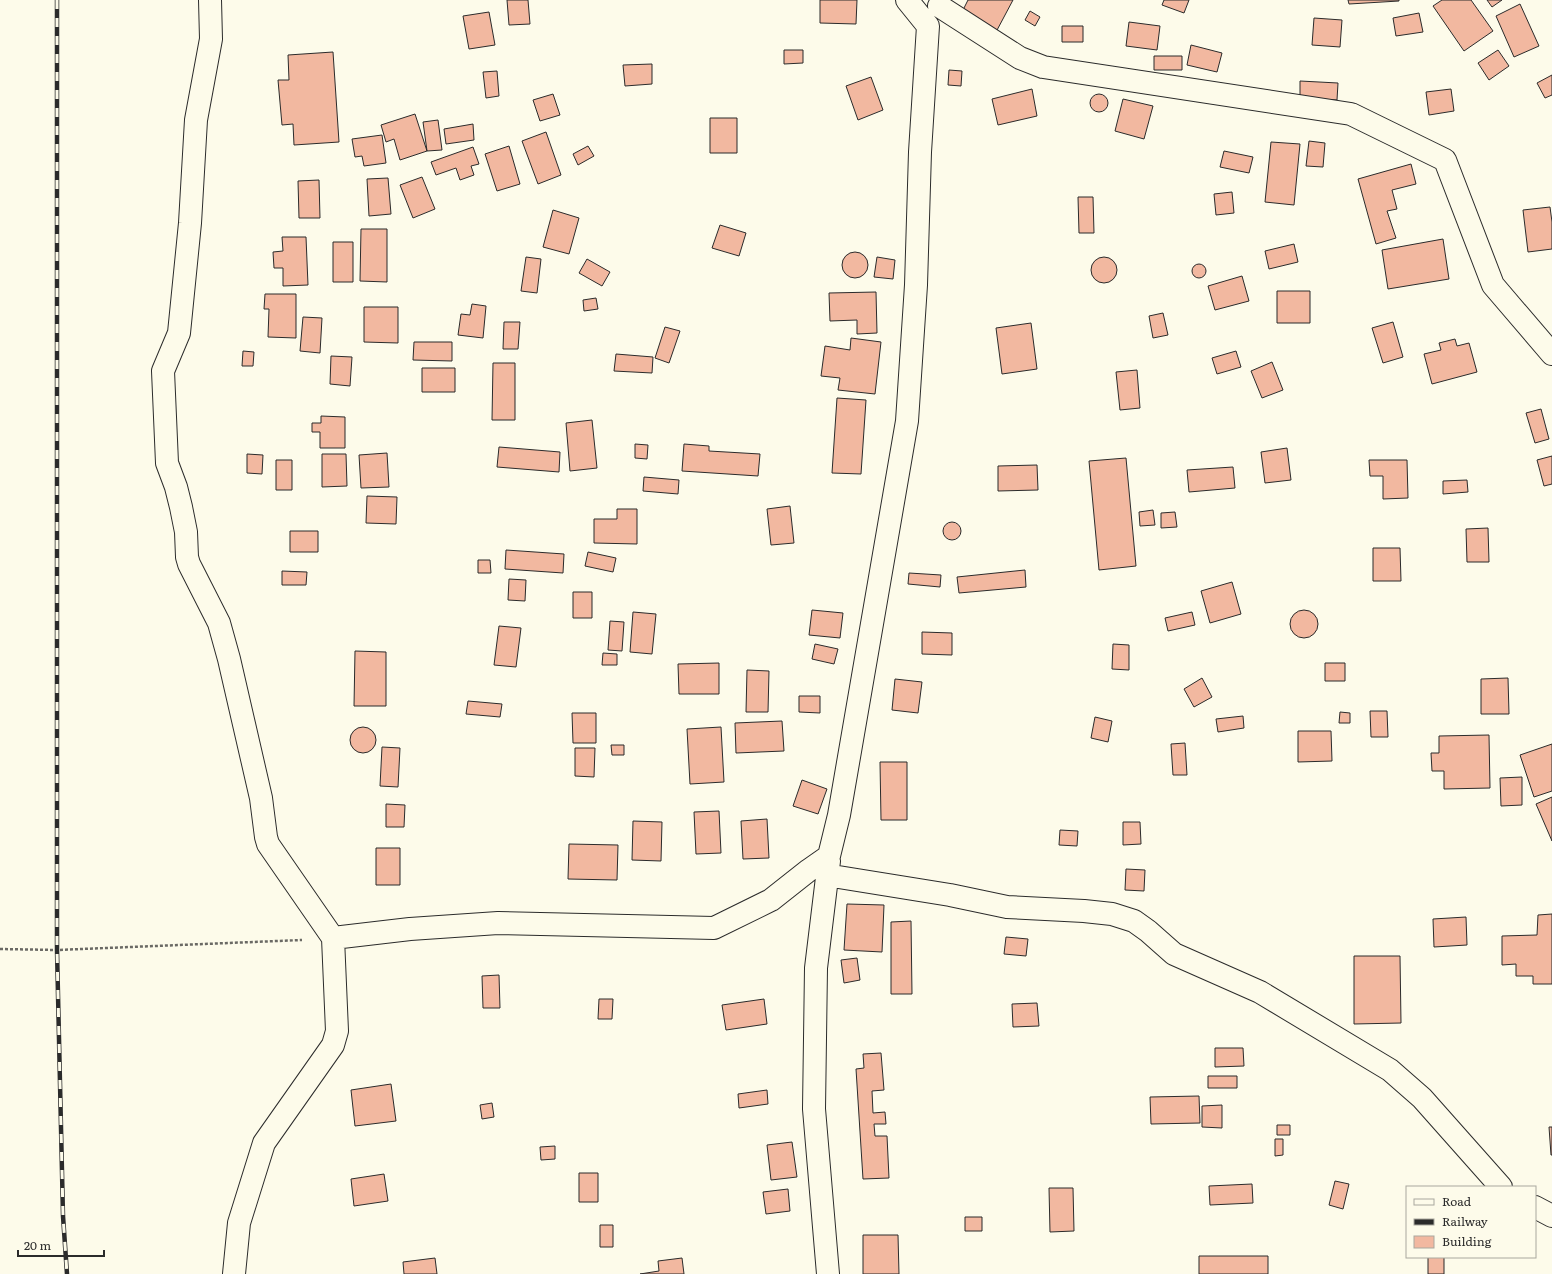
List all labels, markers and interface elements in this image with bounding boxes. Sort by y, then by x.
legend [1406,1186,1536,1258]
text: Road [1442,1192,1472,1210]
text: Railway [1442,1212,1488,1230]
scale bar [18,1232,104,1258]
text: Building [1442,1232,1492,1250]
text: 20 m [24,1236,51,1254]

